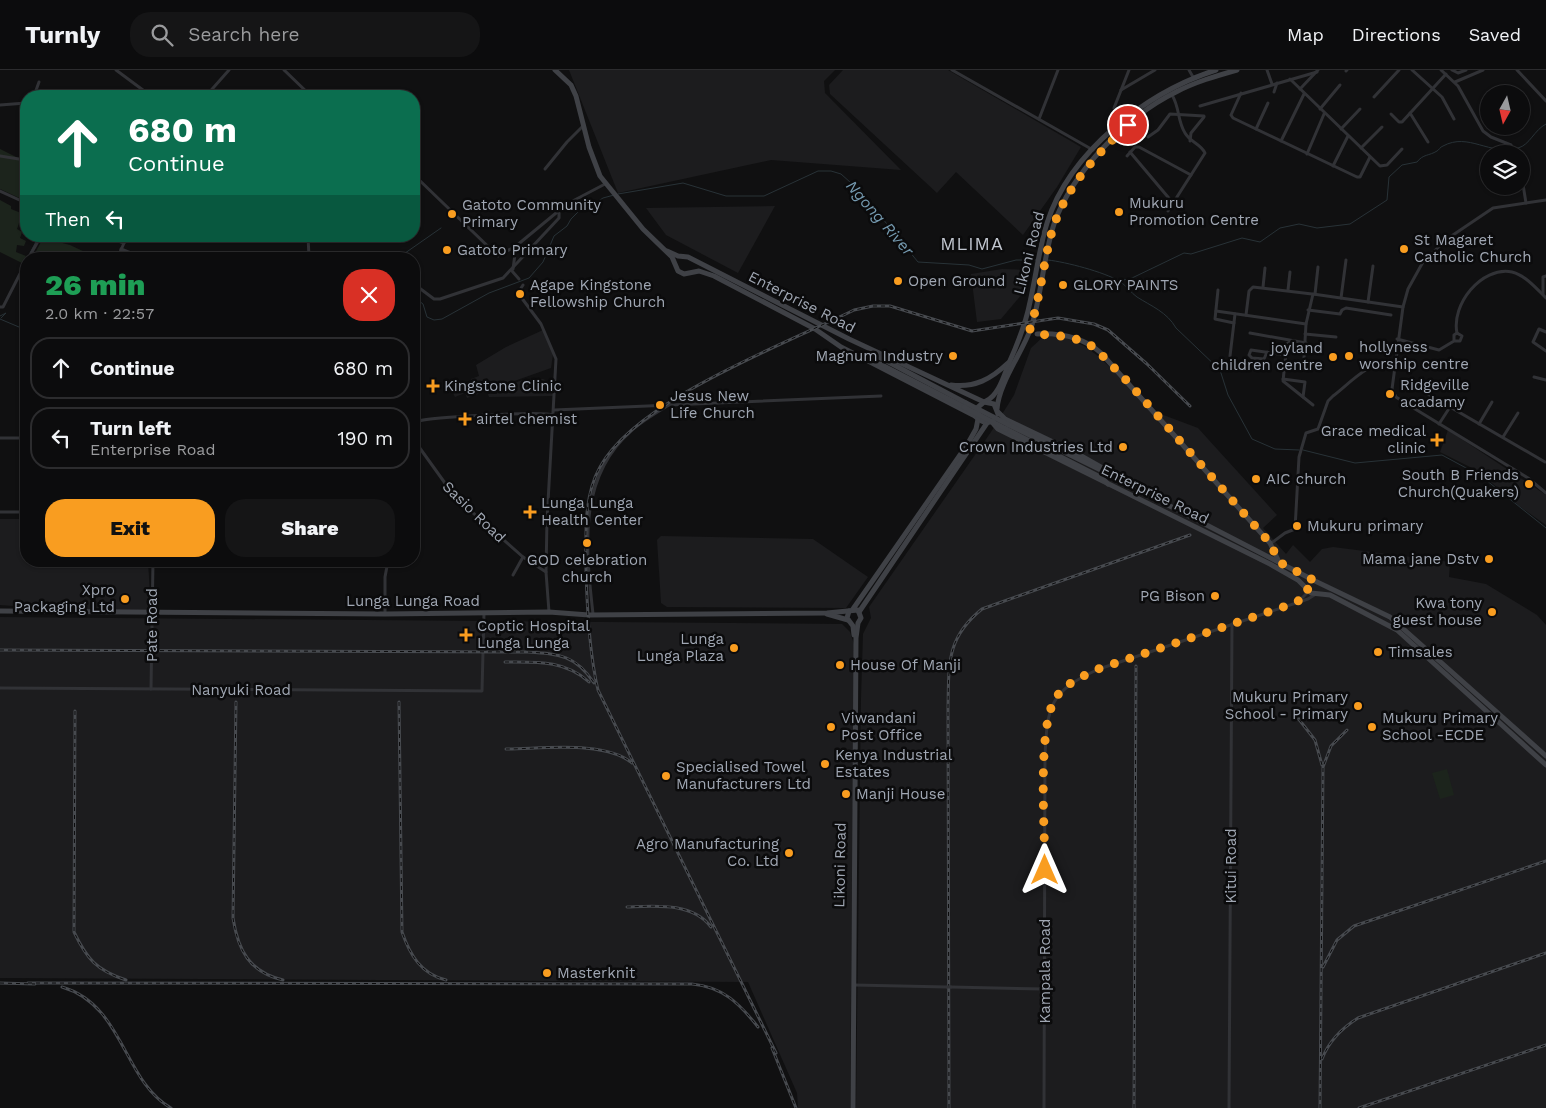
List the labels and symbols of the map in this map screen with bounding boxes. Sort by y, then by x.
north arrow [1480,85,1530,135]
pin [1107,104,1149,146]
water label: Ngong River [842,177,918,260]
place label: Mukuru Promotion Centre [1129,194,1259,229]
place label: Gatoto Community Primary [462,196,601,231]
marker: Mukuru Promotion Centre [1113,206,1125,218]
marker: Gatoto Community Primary [446,208,458,220]
street label: Likoni Road [1010,209,1048,297]
place label: St Magaret Catholic Church [1414,231,1532,266]
district label: MLIMA [940,233,1004,254]
place label: Gatoto Primary [457,241,568,259]
marker: St Magaret Catholic Church [1398,243,1410,255]
marker: Gatoto Primary [441,244,453,256]
street label: Enterprise Road [746,267,858,337]
place label: Open Ground [908,272,1005,290]
marker: Open Ground [892,275,904,287]
place label: Agape Kingstone Fellowship Church [530,276,665,311]
place label: GLORY PAINTS [1073,276,1178,294]
marker: GLORY PAINTS [1057,279,1069,291]
marker: Agape Kingstone Fellowship Church [514,288,526,300]
place label: hollyness worship centre [1359,338,1469,373]
place label: joyland children centre [1211,339,1323,374]
place label: Magnum Industry [815,347,943,365]
marker: Magnum Industry [947,350,959,362]
marker: hollyness worship centre [1343,350,1355,362]
marker: joyland children centre [1327,351,1339,363]
place label: Ridgeville acadamy [1400,376,1469,411]
place label: Kingstone Clinic [444,377,562,395]
marker: Kingstone Clinic [426,379,440,393]
place label: Jesus New Life Church [670,387,755,422]
marker: Ridgeville acadamy [1384,388,1396,400]
marker: Jesus New Life Church [654,399,666,411]
place label: airtel chemist [476,410,578,428]
marker: airtel chemist [458,412,472,426]
place label: Grace medical clinic [1321,422,1426,457]
marker: Grace medical clinic [1430,433,1444,447]
place label: Crown Industries Ltd [959,438,1113,456]
marker: Crown Industries Ltd [1117,441,1129,453]
street label: Enterprise Road [1098,460,1212,528]
place label: South B Friends Church(Quakers) [1398,466,1519,501]
place label: AIC church [1266,470,1346,488]
marker: AIC church [1250,473,1262,485]
street label: Sasio Road [439,478,509,546]
marker: South B Friends Church(Quakers) [1523,478,1535,490]
place label: Lunga Lunga Health Center [541,494,643,529]
marker: Lunga Lunga Health Center [523,505,537,519]
place label: Mukuru primary [1307,517,1424,535]
marker: Mukuru primary [1291,520,1303,532]
marker: GOD celebration church [581,537,593,549]
place label: Mama jane Dstv [1362,550,1479,568]
place label: GOD celebration church [527,551,647,586]
marker: Mama jane Dstv [1483,553,1495,565]
place label: Xpro Packaging Ltd [14,581,115,616]
place label: PG Bison [1140,587,1205,605]
street label: Pate Road [143,588,161,662]
marker: PG Bison [1209,590,1221,602]
street label: Lunga Lunga Road [346,592,480,610]
marker: Xpro Packaging Ltd [119,593,131,605]
place label: Kwa tony guest house [1393,594,1482,629]
marker: Kwa tony guest house [1486,606,1498,618]
place label: Coptic Hospital Lunga Lunga [477,617,590,652]
marker: Coptic Hospital Lunga Lunga [459,628,473,642]
place label: Lunga Lunga Plaza [637,630,724,665]
marker: Lunga Lunga Plaza [728,642,740,654]
place label: Timsales [1388,643,1453,661]
marker: Timsales [1372,646,1384,658]
place label: House Of Manji [850,656,961,674]
marker: House Of Manji [834,659,846,671]
street label: Nanyuki Road [191,681,291,699]
place label: Mukuru Primary School - Primary [1225,688,1348,723]
marker: Mukuru Primary School - Primary [1352,700,1364,712]
place label: Viwandani Post Office [841,709,922,744]
place label: Mukuru Primary School -ECDE [1382,709,1498,744]
marker: Viwandani Post Office [825,721,837,733]
marker: Mukuru Primary School -ECDE [1366,721,1378,733]
place label: Kenya Industrial Estates [835,746,953,781]
place label: Specialised Towel Manufacturers Ltd [676,758,811,793]
marker: Kenya Industrial Estates [819,758,831,770]
marker: Specialised Towel Manufacturers Ltd [660,770,672,782]
place label: Manji House [856,785,945,803]
marker: Manji House [840,788,852,800]
street label: Likoni Road [830,822,850,908]
street label: Kitui Road [1222,828,1240,904]
place label: Agro Manufacturing Co. Ltd [636,835,779,870]
position arrow [1018,843,1070,895]
marker: Agro Manufacturing Co. Ltd [783,847,795,859]
street label: Kampala Road [1036,919,1054,1023]
place label: Masterknit [557,964,636,982]
marker: Masterknit [541,967,553,979]

